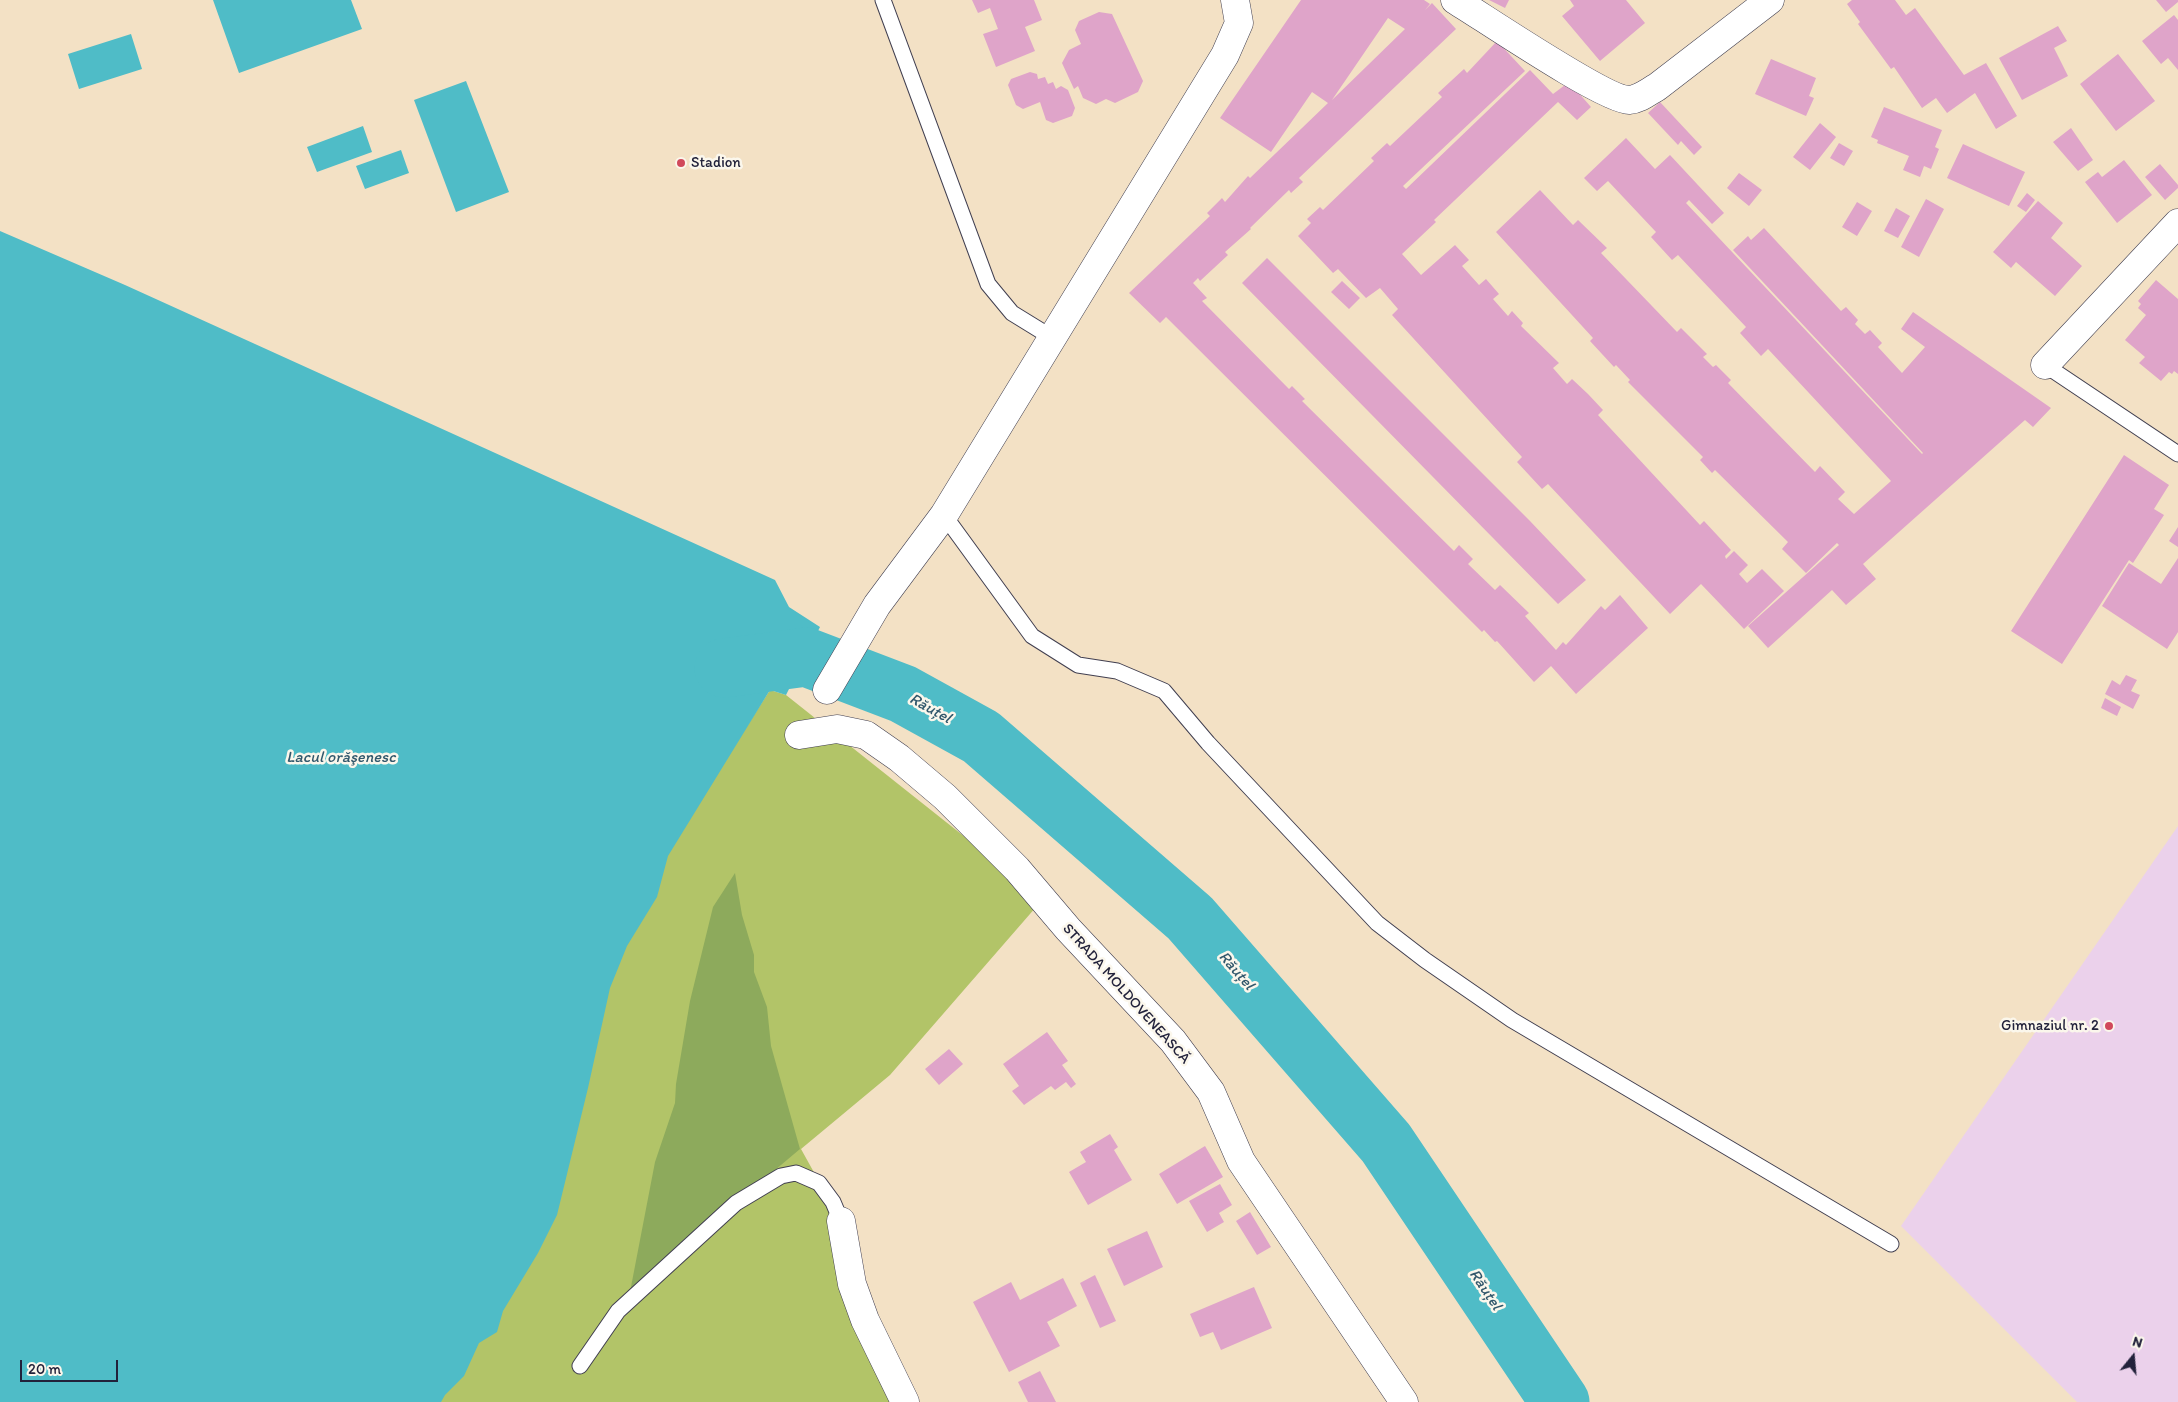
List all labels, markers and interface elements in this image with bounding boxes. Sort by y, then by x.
place label: Stadion [691,154,741,172]
marker: Stadion [675,157,687,169]
water label: Răuțel [906,690,954,728]
water label: Lacul orăşenesc [286,748,396,768]
street label: STRADA MOLDOVENEASCĂ [1058,920,1194,1068]
water label: Răuțel [1214,948,1258,994]
place label: Gimnaziul nr. 2 [2001,1017,2099,1035]
marker: Gimnaziul nr. 2 [2103,1020,2115,1032]
water label: Răuțel [1464,1266,1506,1314]
north arrow [2108,1332,2158,1382]
text: N [2131,1333,2145,1352]
scale bar [22,1350,120,1382]
text: 20 m [28,1360,61,1378]

